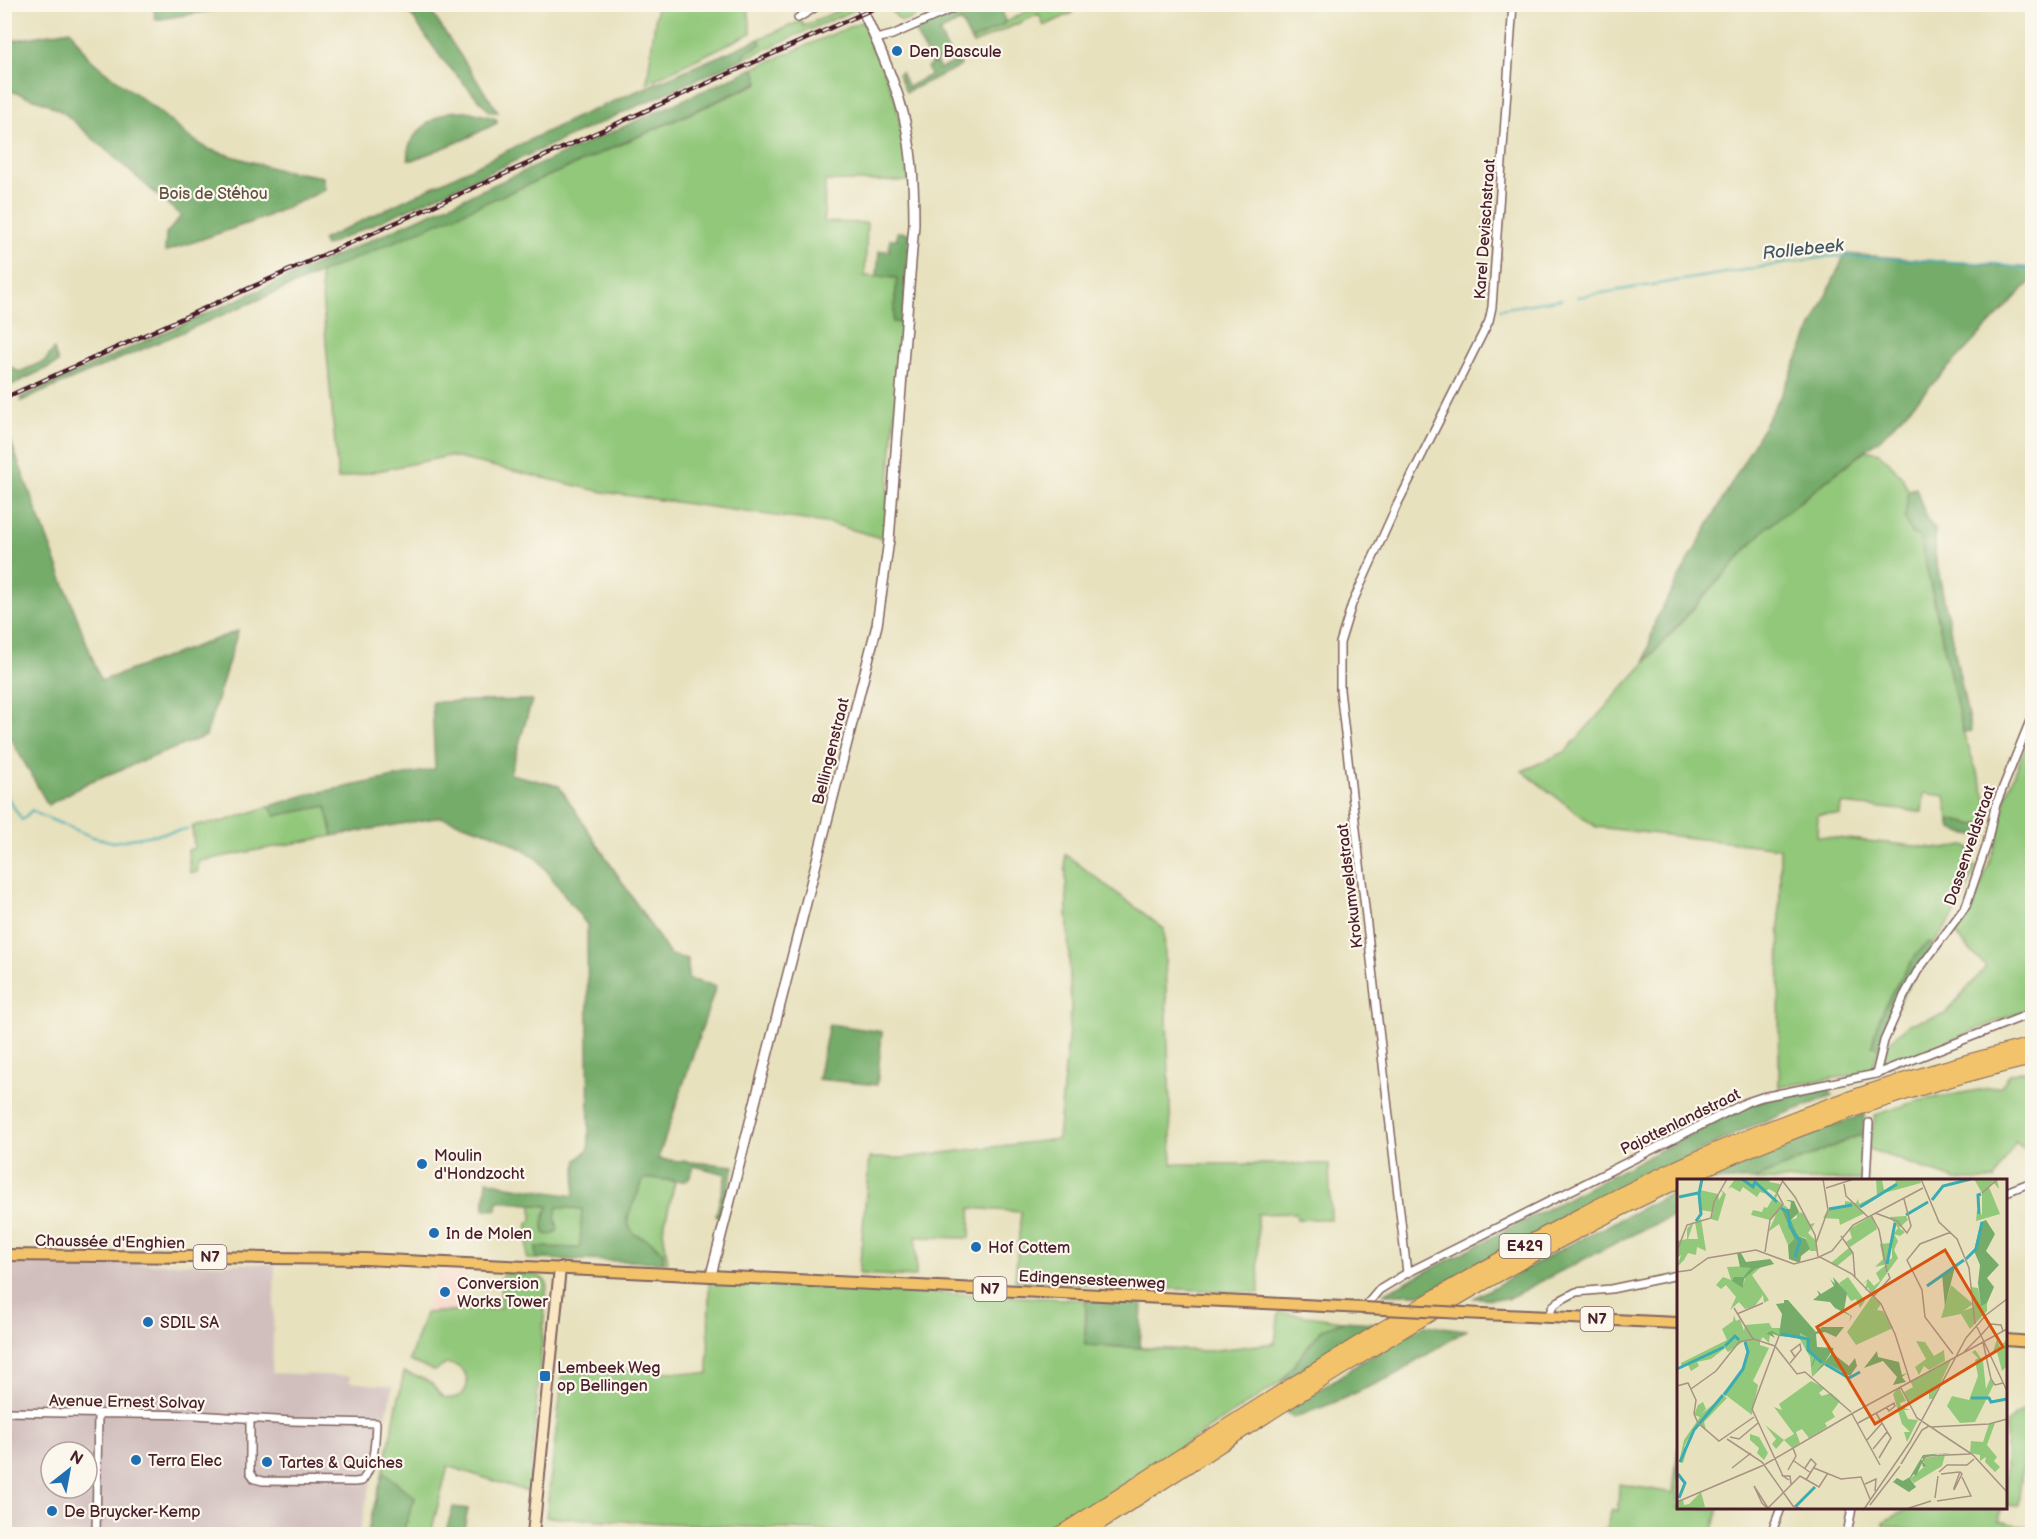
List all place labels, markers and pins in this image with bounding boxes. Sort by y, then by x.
place label: Den Bascule [909,43,1002,62]
marker: Den Bascule [890,44,904,58]
place label: Moulin d'Hondzocht [434,1147,525,1184]
marker: Moulin d'Hondzocht [415,1157,429,1171]
place label: In de Molen [446,1225,532,1244]
marker: In de Molen [427,1226,441,1240]
place label: Hof Cottem [988,1239,1070,1258]
marker: Hof Cottem [969,1240,983,1254]
place label: Conversion Works Tower [457,1275,548,1312]
marker: Conversion Works Tower [438,1285,452,1299]
place label: SDIL SA [160,1314,219,1333]
marker: SDIL SA [141,1315,155,1329]
place label: Lembeek Weg op Bellingen [557,1359,661,1396]
marker: Lembeek Weg op Bellingen [538,1369,552,1383]
place label: Terra Elec [148,1452,222,1471]
marker: Terra Elec [129,1453,143,1467]
place label: Tartes & Quiches [279,1454,403,1473]
marker: Tartes & Quiches [260,1455,274,1469]
place label: De Bruycker-Kemp [64,1503,201,1522]
marker: De Bruycker-Kemp [45,1504,59,1518]

